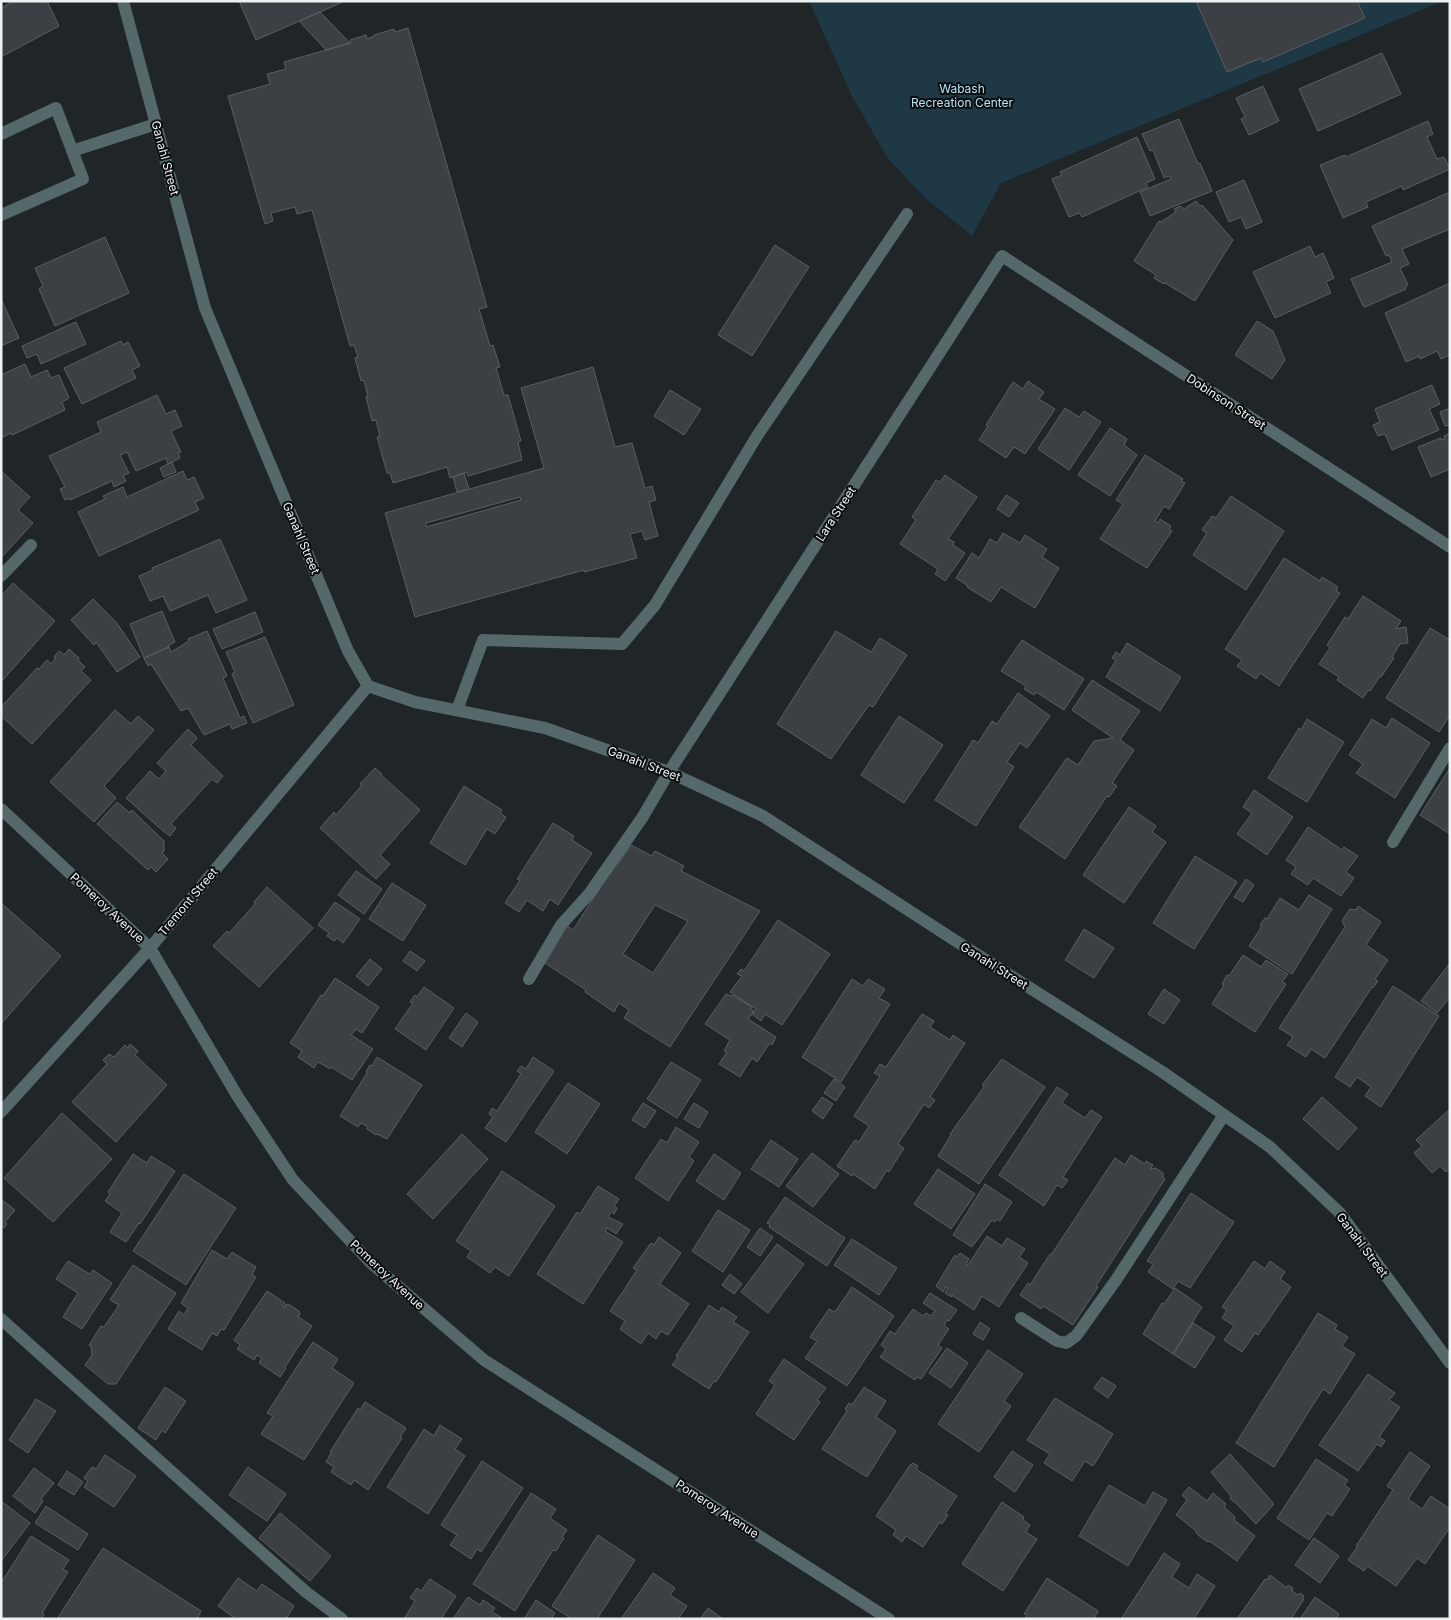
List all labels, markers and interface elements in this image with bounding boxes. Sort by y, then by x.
park label: Wabash Recreation Center [911,81,1014,110]
street label: Ganahl Street [148,119,183,197]
street label: Dobinson Street [1184,370,1269,433]
street label: Lara Street [812,484,859,544]
street label: Ganahl Street [280,500,323,576]
street label: Ganahl Street [606,743,683,784]
street label: Tremont Street [155,864,221,939]
street label: Pomeroy Avenue [67,869,148,946]
street label: Ganahl Street [958,939,1031,992]
street label: Ganahl Street [1333,1210,1392,1280]
street label: Pomeroy Avenue [347,1236,428,1313]
street label: Pomeroy Avenue [673,1476,762,1541]

